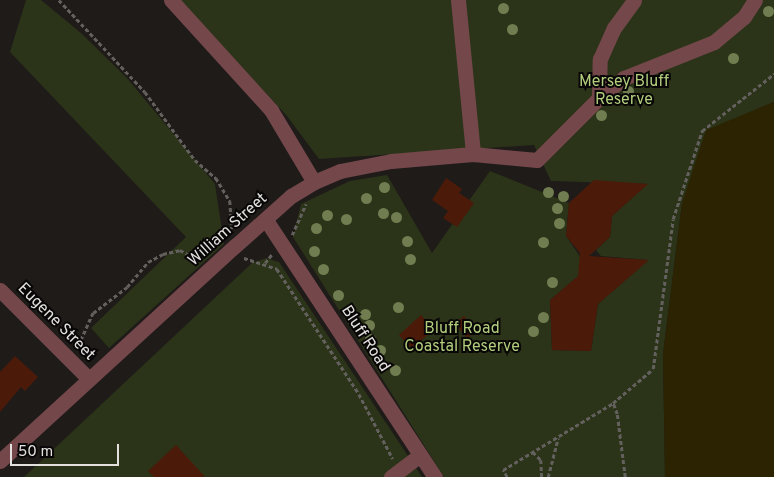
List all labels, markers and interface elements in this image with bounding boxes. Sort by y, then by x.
park label: Mersey Bluff Reserve [579,72,669,110]
street label: William Street [184,189,272,271]
street label: Eugene Street [13,279,99,365]
street label: Bluff Road [336,302,394,376]
park label: Bluff Road Coastal Reserve [404,319,520,357]
scale bar [12,434,121,466]
text: 50 m [18,443,53,462]

